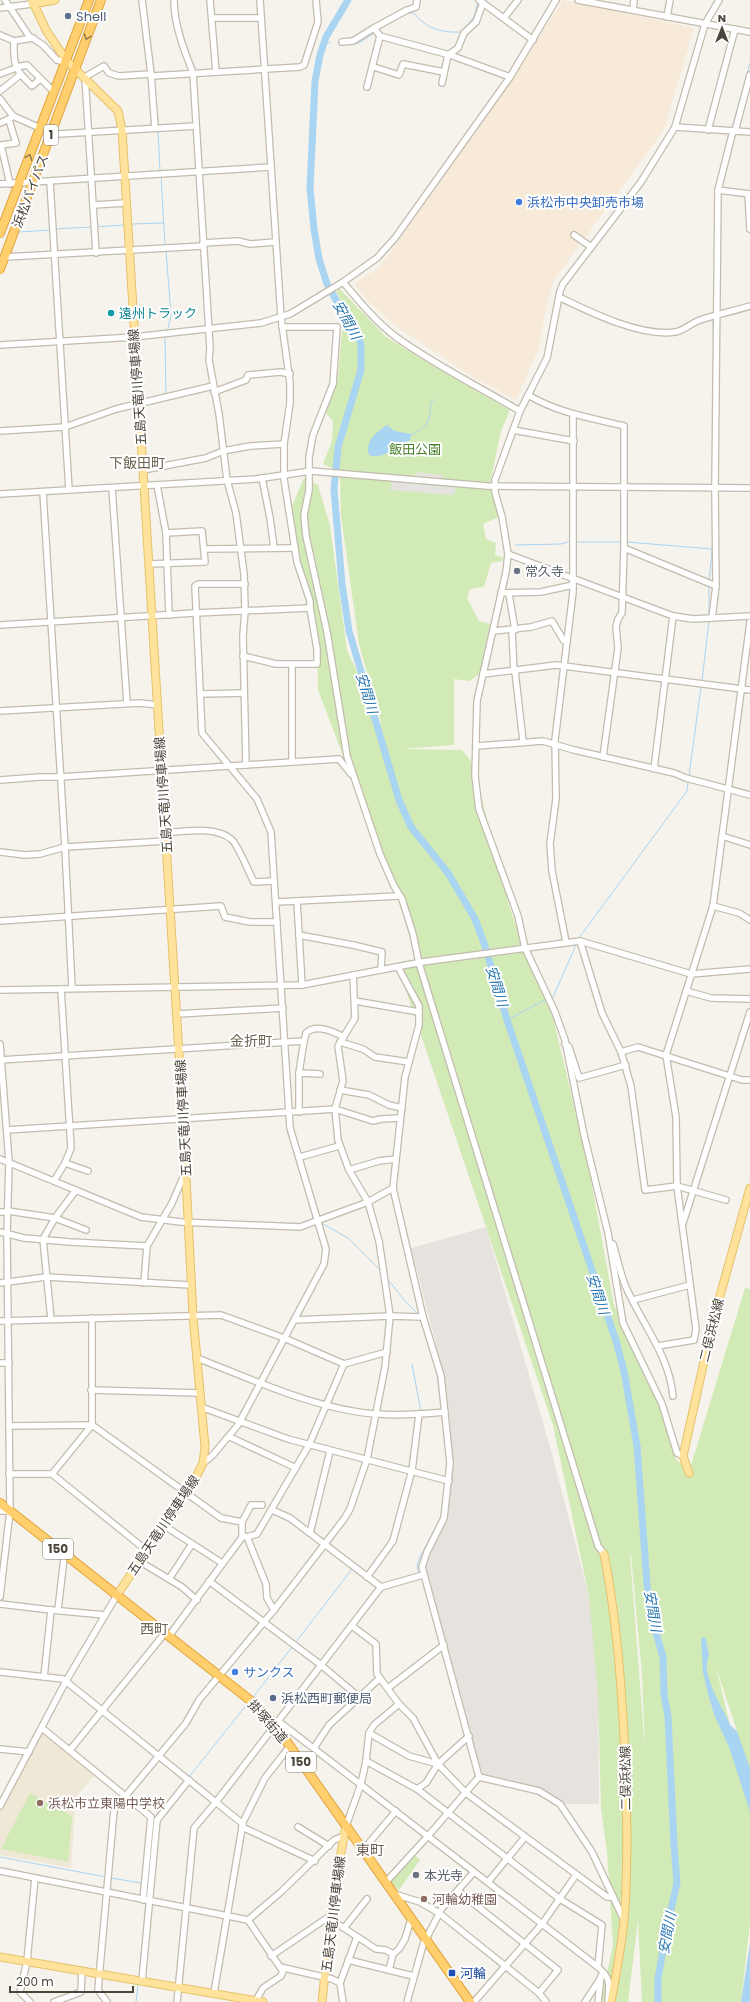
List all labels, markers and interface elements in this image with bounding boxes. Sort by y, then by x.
place label: Shell [76,7,106,26]
north arrow [702,8,742,48]
text: N [718,10,726,26]
marker: Shell [63,11,73,21]
one-way arrow [83,33,92,40]
road number: 1 [44,125,58,145]
street label: 浜松バイパス [8,151,53,231]
one-way arrow [24,154,32,161]
place label: 浜松市中央卸売市場 [527,193,644,212]
marker: 浜松市中央卸売市場 [514,197,524,207]
water label: 安間川 [328,297,367,345]
place label: 遠州トラック [119,304,197,323]
marker: 遠州トラック [106,308,116,318]
street label: 五島天竜川停車場線 [124,328,151,446]
park label: 飯田公園 [389,440,441,459]
district label: 下飯田町 [109,453,165,473]
place label: 常久寺 [525,562,564,581]
marker: 常久寺 [512,566,522,576]
water label: 安間川 [351,670,383,718]
street label: 五島天竜川停車場線 [150,736,177,854]
water label: 安間川 [481,963,513,1011]
district label: 金折町 [230,1031,272,1051]
street label: 五島天竜川停車場線 [171,1059,196,1177]
water label: 安間川 [582,1271,615,1319]
street label: 二俣浜松線 [694,1296,729,1364]
street label: 五島天竜川停車場線 [123,1471,204,1579]
road number: 150 [43,1539,73,1559]
water label: 安間川 [640,1589,667,1635]
district label: 西町 [140,1619,168,1639]
place label: サンクス [243,1663,295,1682]
marker: サンクス [230,1667,240,1677]
place label: 浜松西町郵便局 [281,1689,372,1708]
marker: 浜松西町郵便局 [268,1693,278,1703]
street label: 掛塚街道 [243,1695,292,1747]
street label: 二俣浜松線 [615,1745,636,1811]
road number: 150 [286,1752,316,1772]
place label: 浜松市立東陽中学校 [48,1794,165,1813]
marker: 浜松市立東陽中学校 [35,1798,45,1808]
district label: 東町 [356,1840,384,1860]
street label: 五島天竜川停車場線 [317,1855,350,1973]
place label: 本光寺 [424,1866,463,1885]
marker: 本光寺 [411,1870,421,1880]
place label: 河輪幼稚園 [432,1890,497,1909]
marker: 河輪幼稚園 [419,1894,429,1904]
water label: 安間川 [653,1909,681,1956]
place label: 河輪 [460,1964,486,1983]
scale bar [10,1968,133,1994]
marker: 河輪 [447,1968,457,1978]
text: 200 m [16,1973,54,1990]

